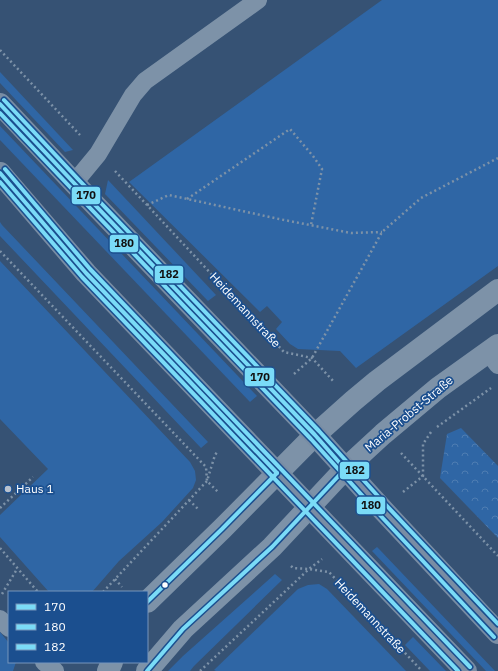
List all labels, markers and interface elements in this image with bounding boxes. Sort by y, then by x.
line badge: 170 [71,186,101,205]
text: 170 [76,188,96,202]
line badge: 180 [109,234,139,253]
text: 180 [114,236,134,250]
line badge: 182 [154,265,184,284]
text: 182 [159,267,179,281]
street label: Heidemannstraße [207,269,284,351]
line badge: 170 [244,367,275,387]
text: 170 [250,370,270,384]
street label: Maria-Probst-Straße [362,372,456,455]
line badge: 182 [339,461,370,480]
text: 182 [345,463,365,477]
place label: Haus 1 [16,481,54,496]
marker: Haus 1 [3,484,13,494]
line badge: 180 [356,496,386,515]
text: 180 [361,498,381,512]
street label: Heidemannstraße [332,575,409,657]
unlabelled marker [160,580,170,590]
legend [8,591,148,663]
text: 170 [44,599,66,614]
text: 180 [44,619,66,634]
text: 182 [44,639,66,654]

